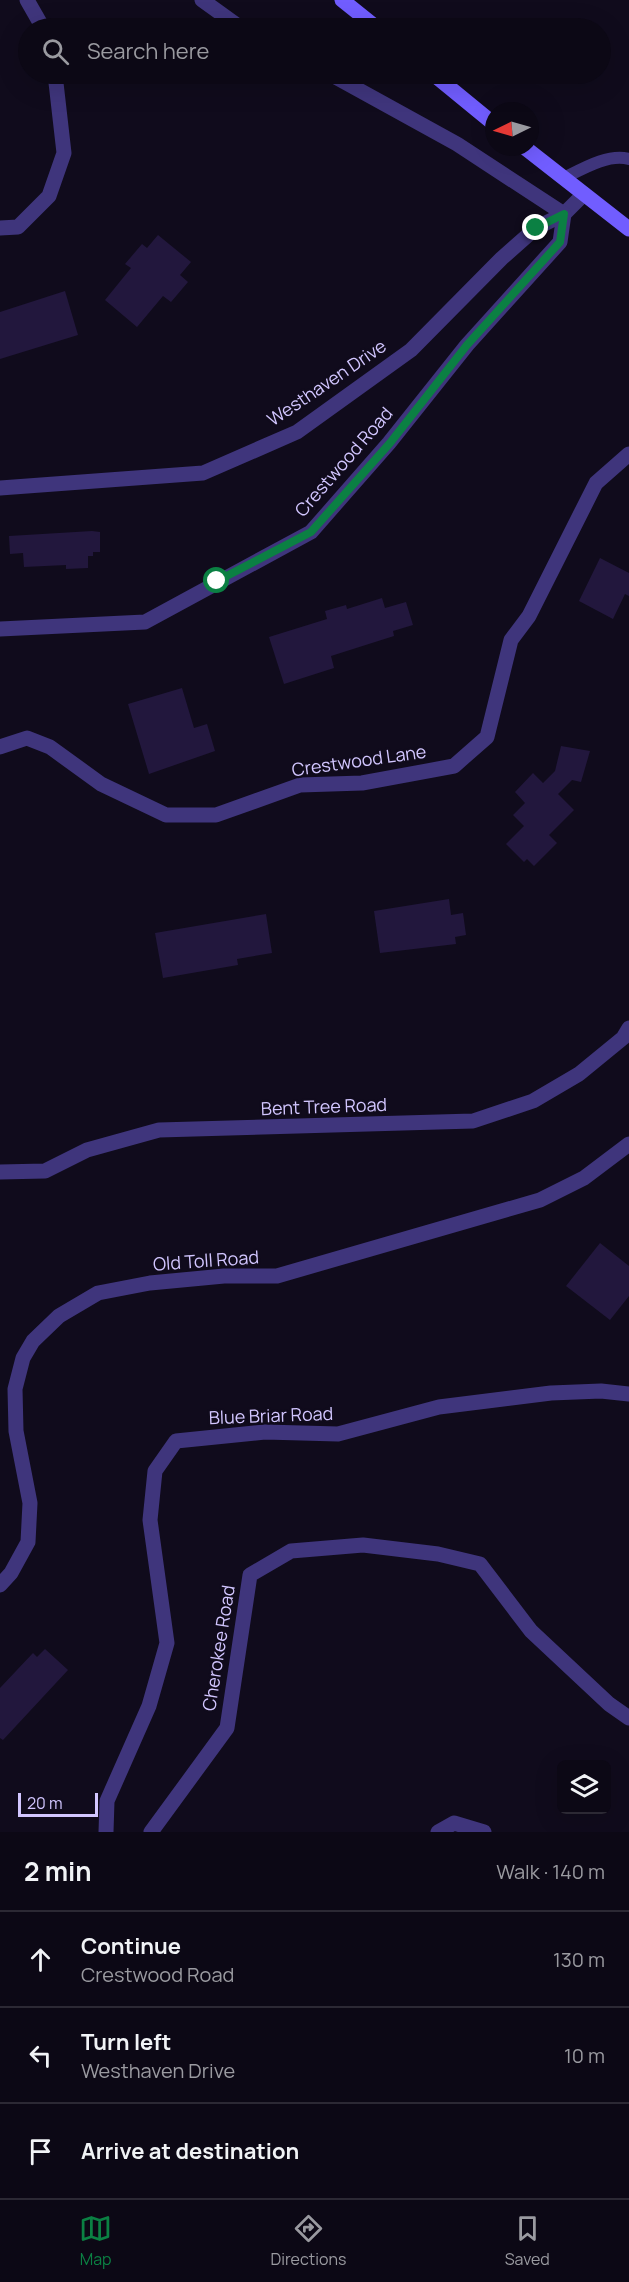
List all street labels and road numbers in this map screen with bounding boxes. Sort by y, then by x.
street label: Westhaven Drive [262,333,391,431]
street label: Crestwood Road [289,401,398,521]
street label: Crestwood Lane [290,739,428,781]
street label: Bent Tree Road [260,1092,387,1120]
street label: Old Toll Road [152,1244,260,1276]
street label: Blue Briar Road [208,1401,334,1429]
street label: Cherokee Road [196,1583,240,1712]

